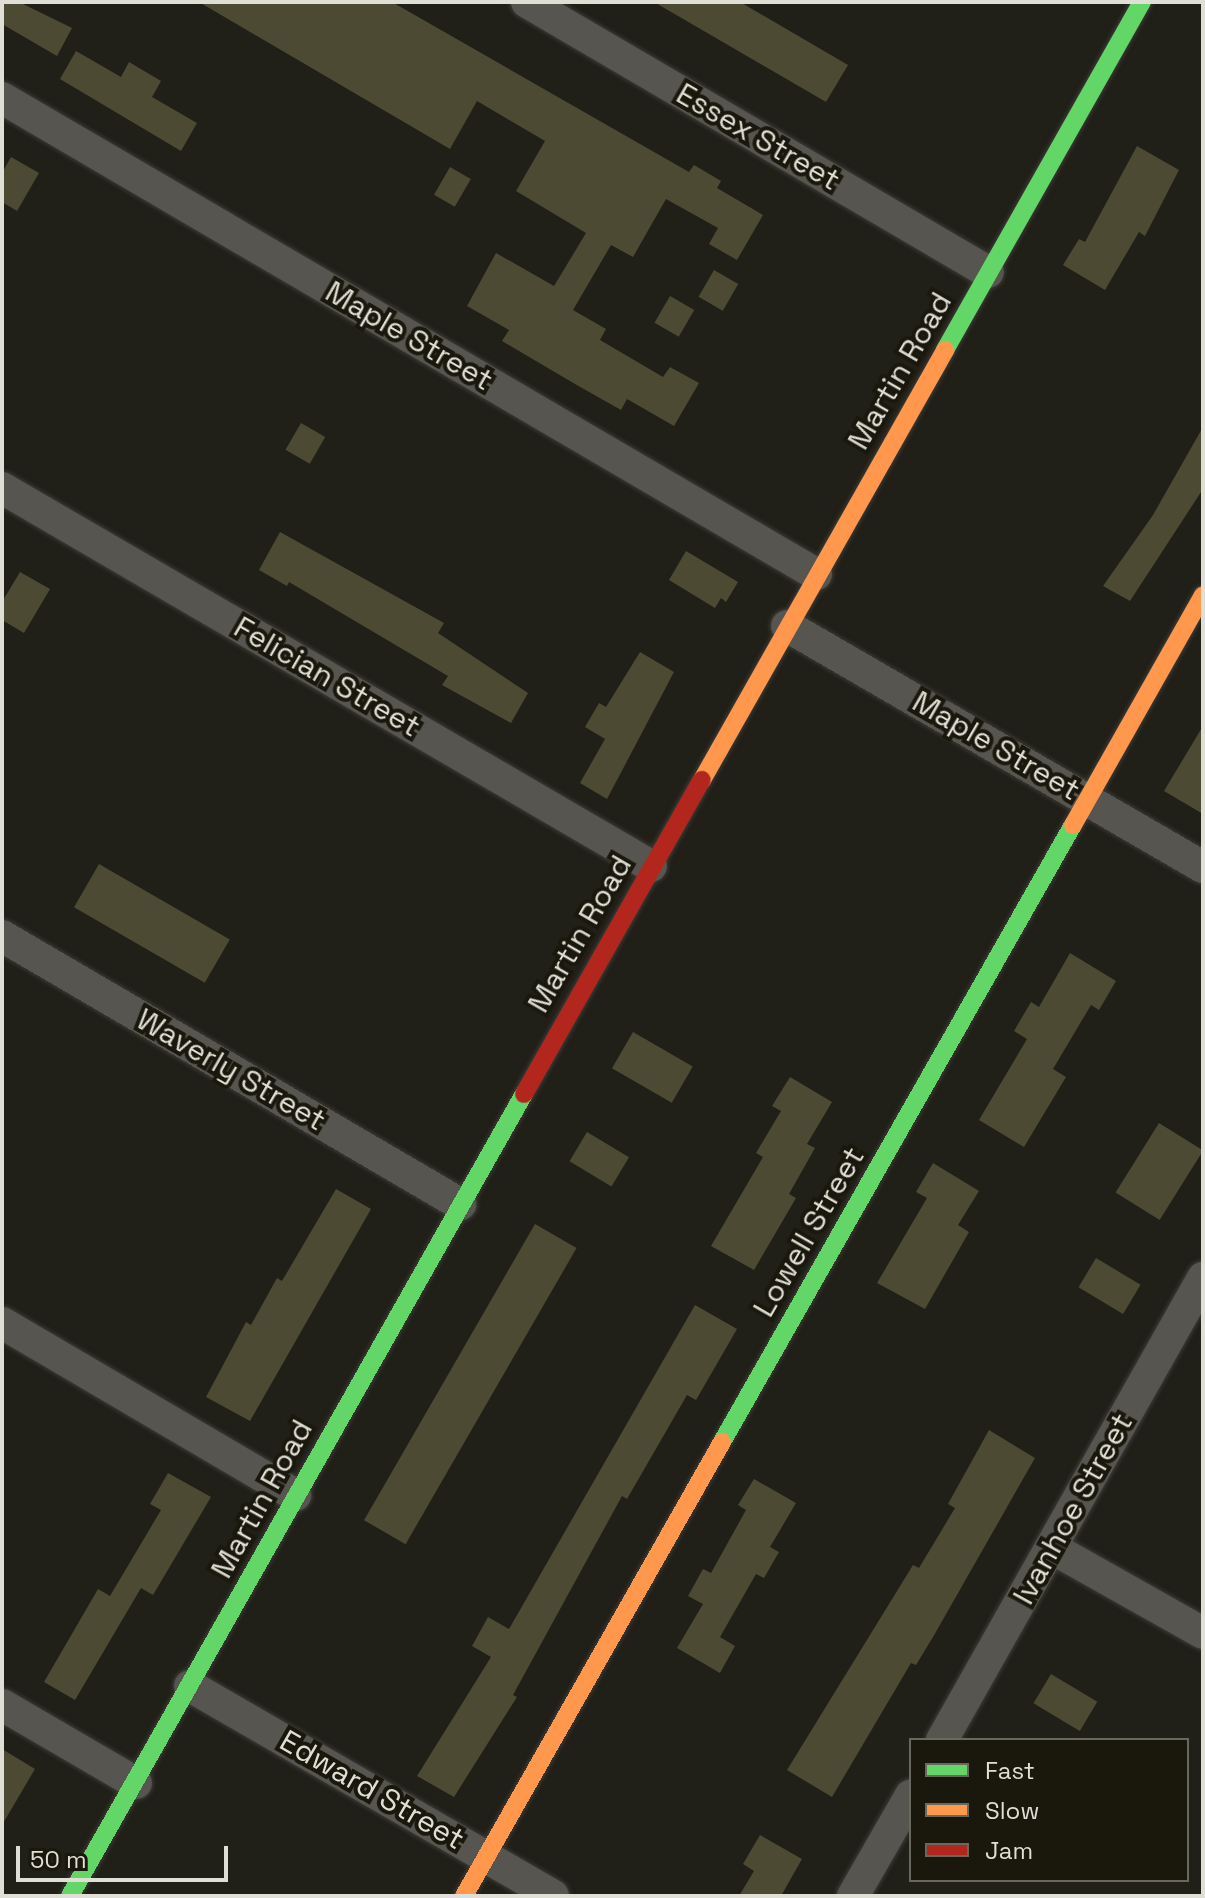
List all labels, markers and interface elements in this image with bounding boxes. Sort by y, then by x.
street label: Essex Street [670,76,846,198]
street label: Maple Street [319,274,499,398]
street label: Martin Road [841,286,959,456]
street label: Felician Street [228,609,426,745]
street label: Maple Street [906,684,1086,808]
street label: Martin Road [521,849,639,1019]
street label: Waverly Street [130,1001,332,1139]
street label: Lowell Street [746,1141,872,1323]
street label: Ivanhoe Street [1006,1407,1140,1611]
street label: Martin Road [204,1414,320,1584]
street label: Edward Street [273,1723,471,1857]
legend [909,1738,1189,1882]
text: Fast [985,1755,1035,1786]
text: Slow [985,1795,1039,1826]
scale bar [20,1830,232,1880]
text: Jam [985,1835,1033,1866]
text: 50 m [30,1844,87,1875]

